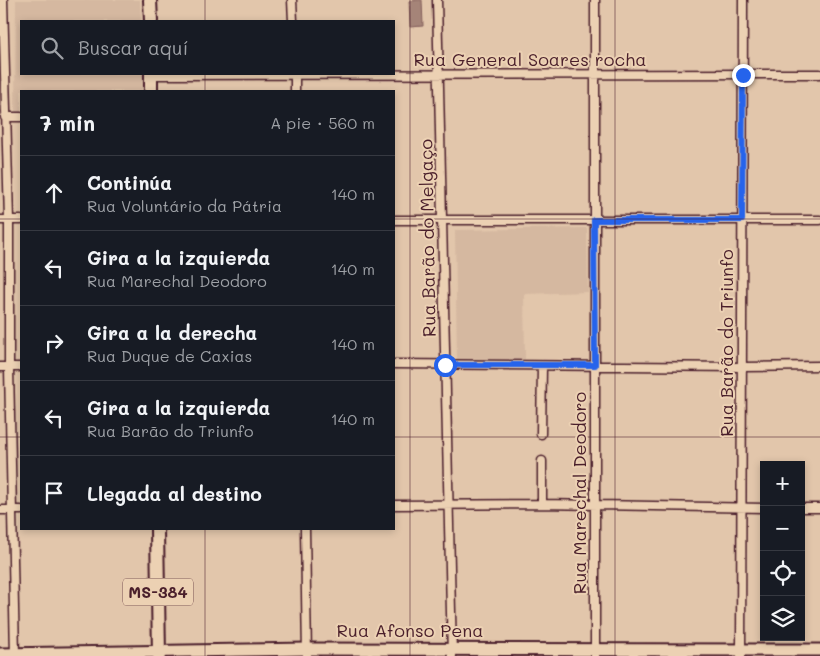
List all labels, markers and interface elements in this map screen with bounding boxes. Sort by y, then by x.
search box [20,20,395,75]
icon: search [38,34,66,62]
text: Buscar aquí [78,35,188,60]
street label: Rua General Soares rocha [414,47,646,71]
route end [732,64,755,87]
text: 7 min [40,109,95,136]
text: A pie · 560 m [270,112,375,133]
street label: Rua Barão do Melgaço [413,138,441,337]
text: Continúa [87,170,172,195]
icon: ahead [40,179,68,207]
text: 140 m [331,183,375,204]
text: Rua Voluntário da Pátria [87,195,282,216]
text: Gira a la izquierda [87,245,270,270]
street label: Rua Barão do Triunfo [714,249,738,437]
icon: left [40,254,68,282]
text: 140 m [331,258,375,279]
text: Rua Marechal Deodoro [87,270,267,291]
text: Gira a la derecha [87,320,257,345]
icon: right [40,329,68,357]
text: 140 m [331,333,375,354]
text: Rua Duque de Caxias [87,345,252,366]
route start [434,354,457,377]
street label: Rua Marechal Deodoro [567,392,591,594]
text: Gira a la izquierda [87,395,270,420]
icon: left [40,404,68,432]
text: 140 m [331,408,375,429]
text: Rua Barão do Triunfo [87,420,254,441]
map controls [760,461,805,641]
button: + [760,461,805,506]
icon: arrive [40,479,68,507]
text: Llegada al destino [87,481,262,506]
button: − [760,506,805,551]
button: locate [760,551,805,596]
road number: MS-384 [123,578,193,606]
button: layers [760,596,805,641]
street label: Rua Afonso Pena [337,618,483,642]

